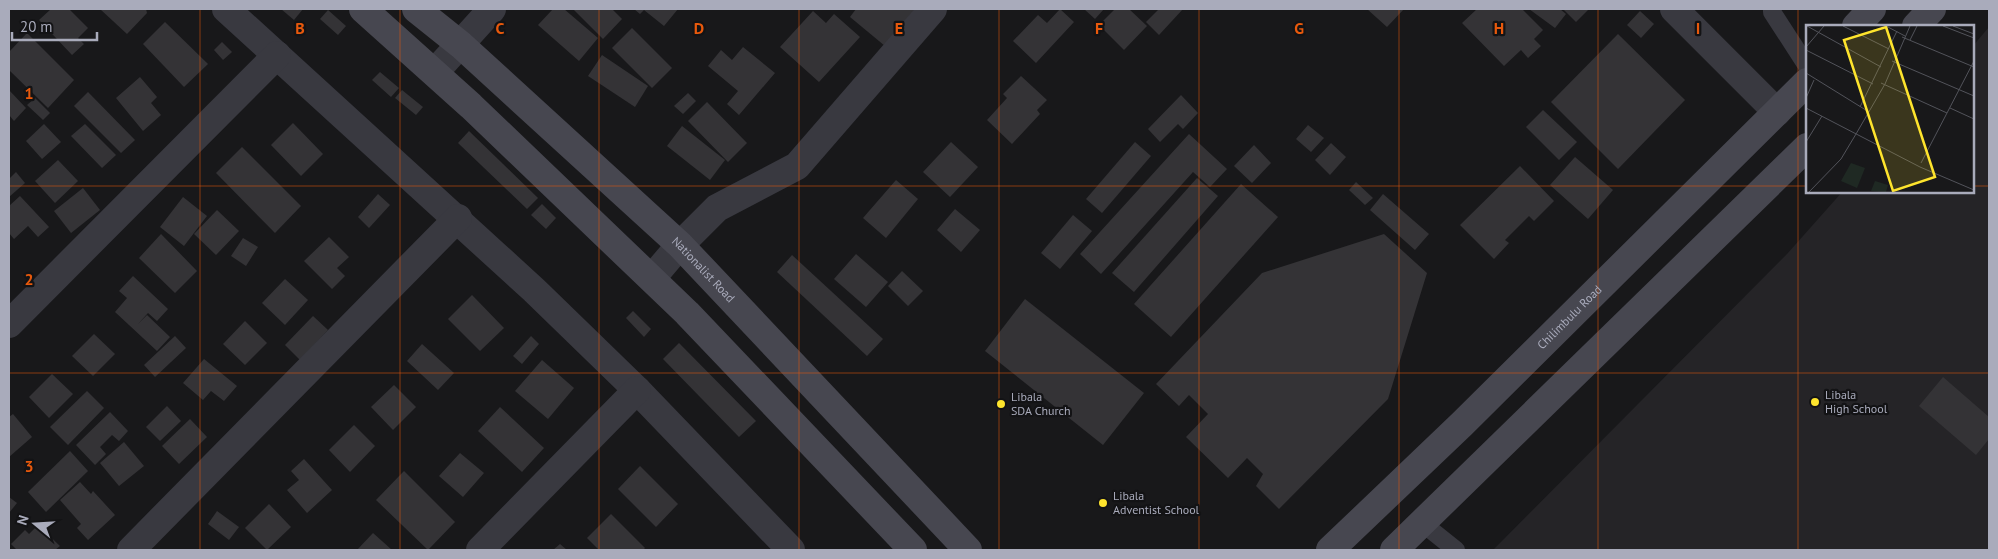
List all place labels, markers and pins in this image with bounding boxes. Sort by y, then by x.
place label: Libala High School [1825,387,1888,416]
place label: Libala SDA Church [1011,389,1071,418]
marker: Libala High School [1809,396,1821,408]
marker: Libala SDA Church [995,398,1007,410]
place label: Libala Adventist School [1113,488,1200,517]
marker: Libala Adventist School [1097,497,1109,509]

